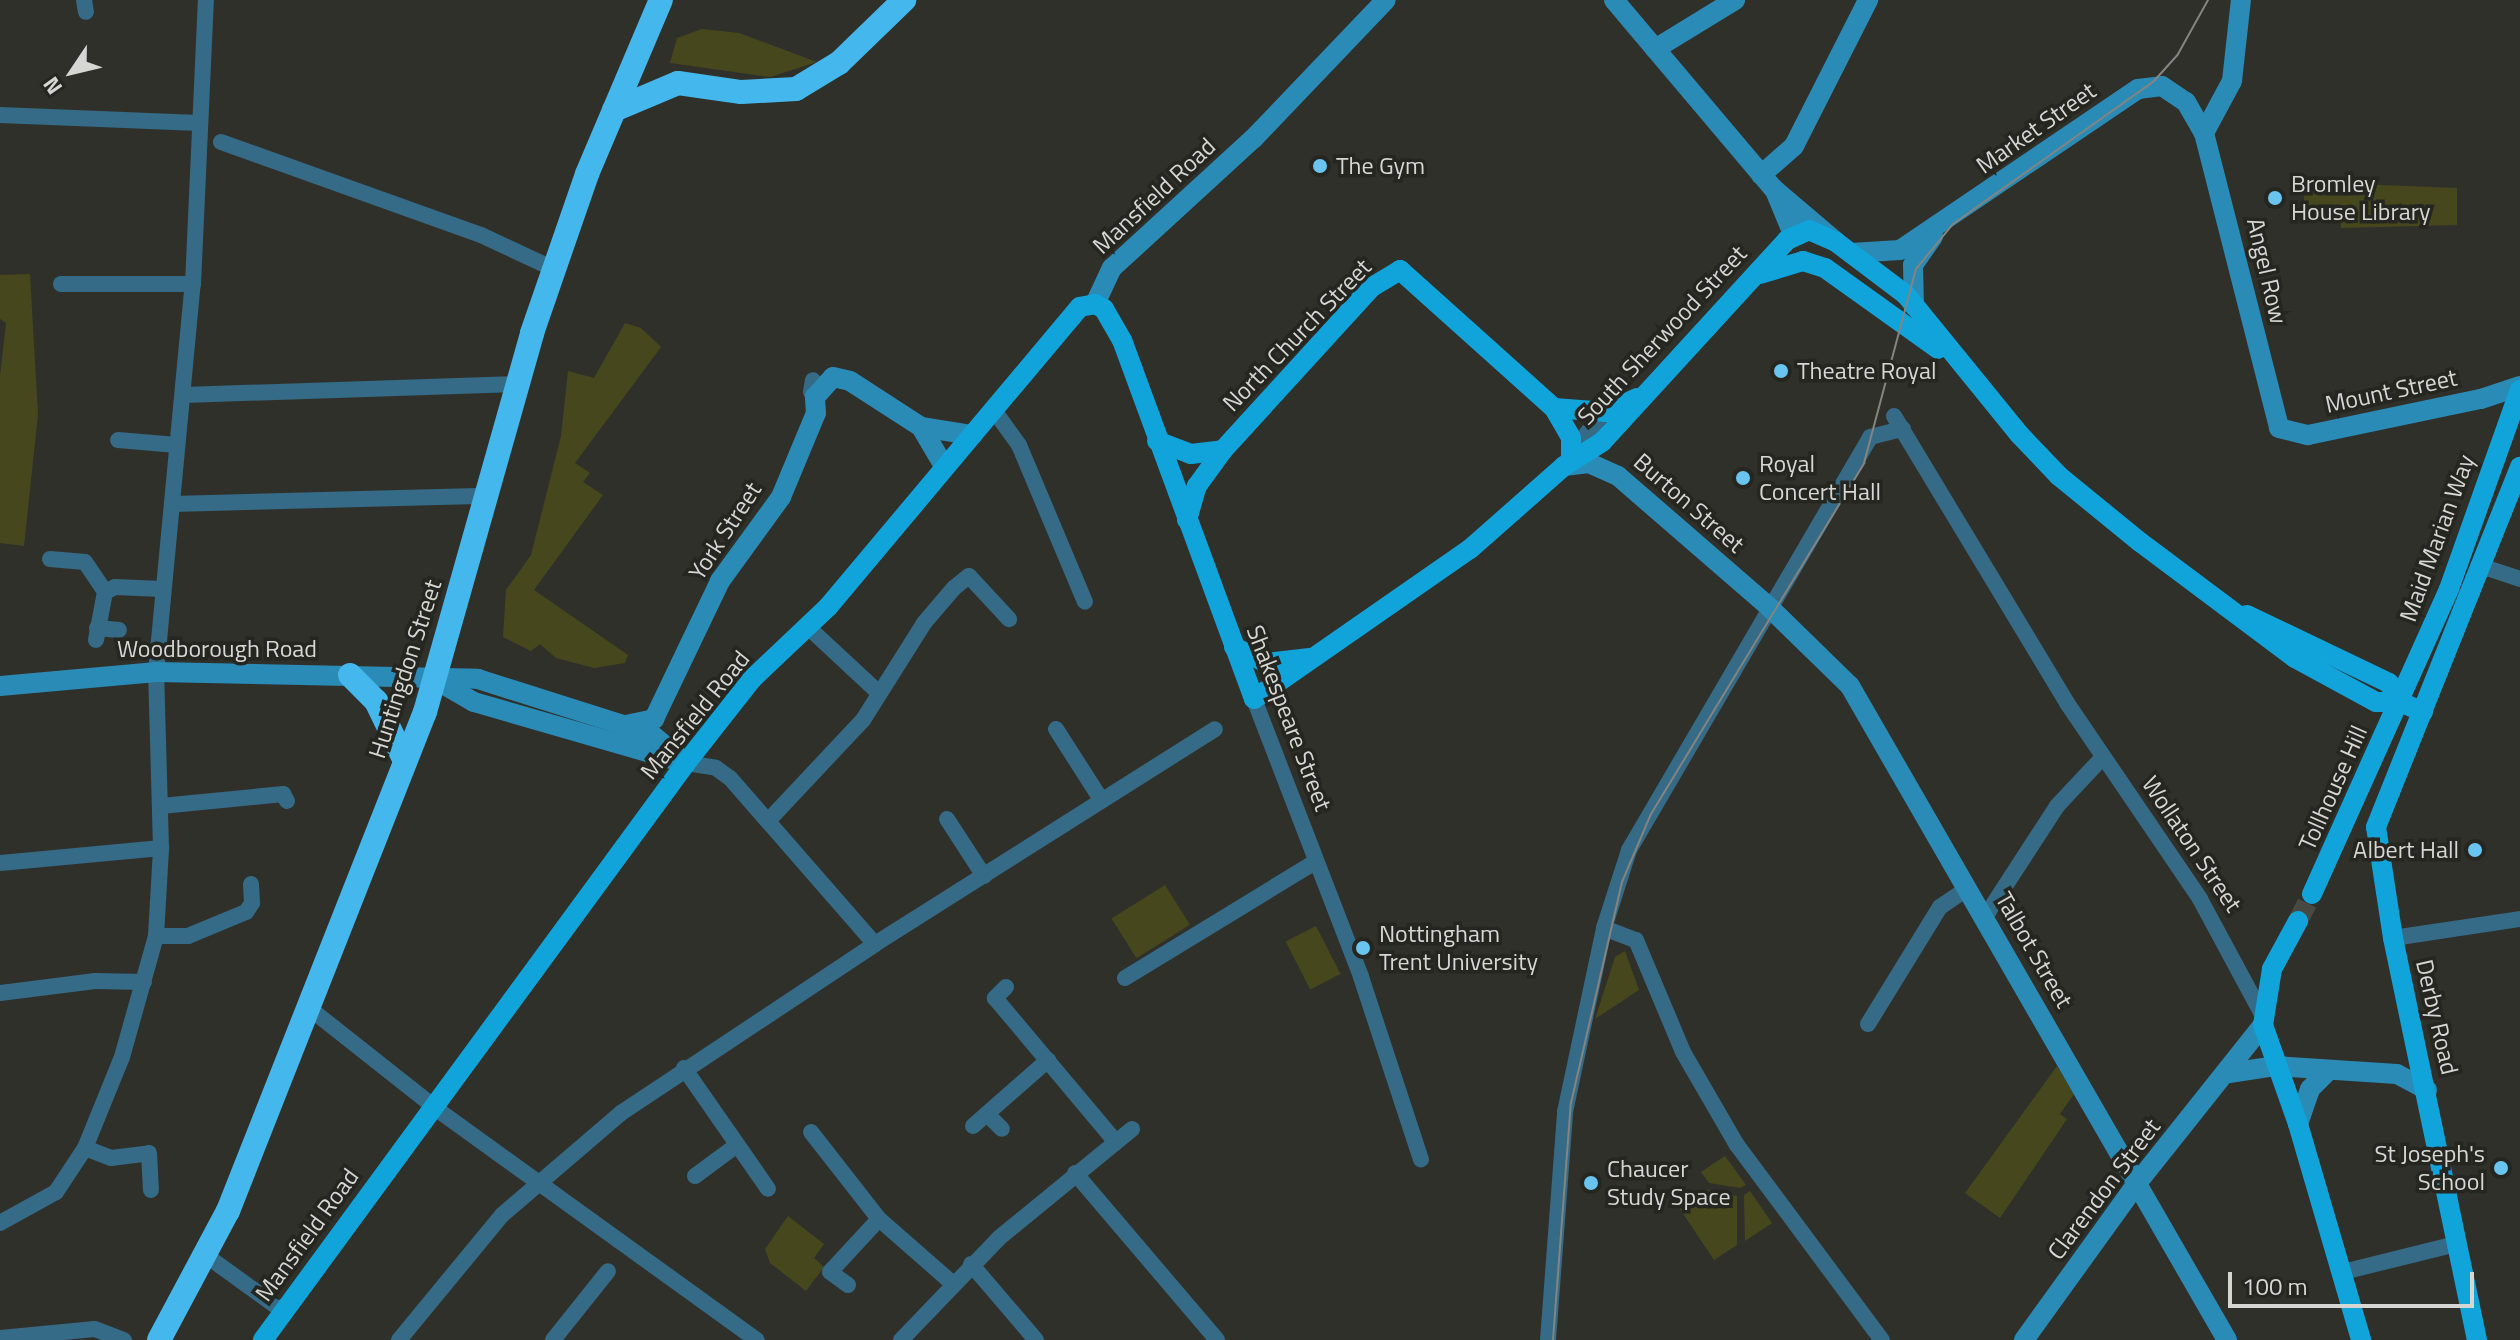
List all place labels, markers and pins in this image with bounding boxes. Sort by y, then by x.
place label: The Gym [1336,152,1425,180]
marker: The Gym [1311,157,1329,175]
place label: Bromley House Library [2291,170,2431,226]
marker: Bromley House Library [2266,189,2284,207]
place label: Theatre Royal [1797,357,1936,385]
marker: Theatre Royal [1772,362,1790,380]
place label: Royal Concert Hall [1759,450,1881,506]
marker: Royal Concert Hall [1734,469,1752,487]
place label: Albert Hall [2353,836,2459,864]
marker: Albert Hall [2466,841,2484,859]
place label: Nottingham Trent University [1379,920,1538,976]
marker: Nottingham Trent University [1354,939,1372,957]
place label: St Joseph's School [2374,1140,2485,1196]
place label: Chaucer Study Space [1607,1155,1731,1211]
marker: St Joseph's School [2492,1159,2510,1177]
marker: Chaucer Study Space [1582,1174,1600,1192]

